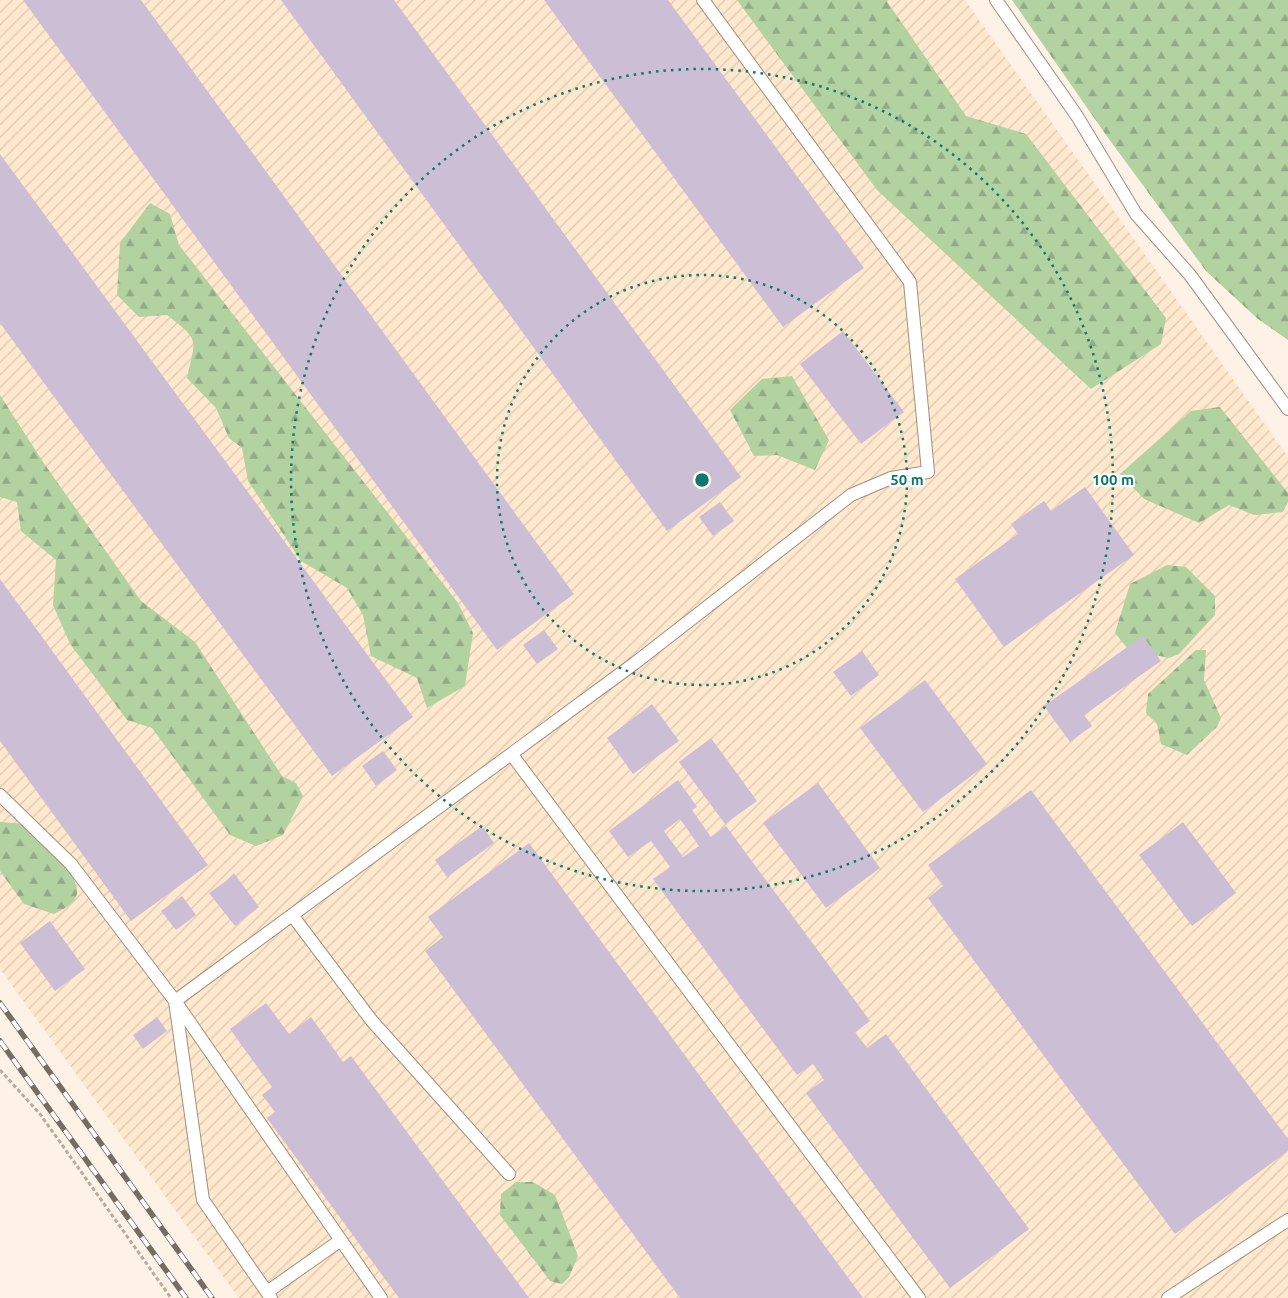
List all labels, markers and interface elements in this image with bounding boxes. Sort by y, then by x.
centre of rings [693,471,711,489]
text: 50 m [890,471,924,488]
text: 100 m [1092,471,1134,488]

